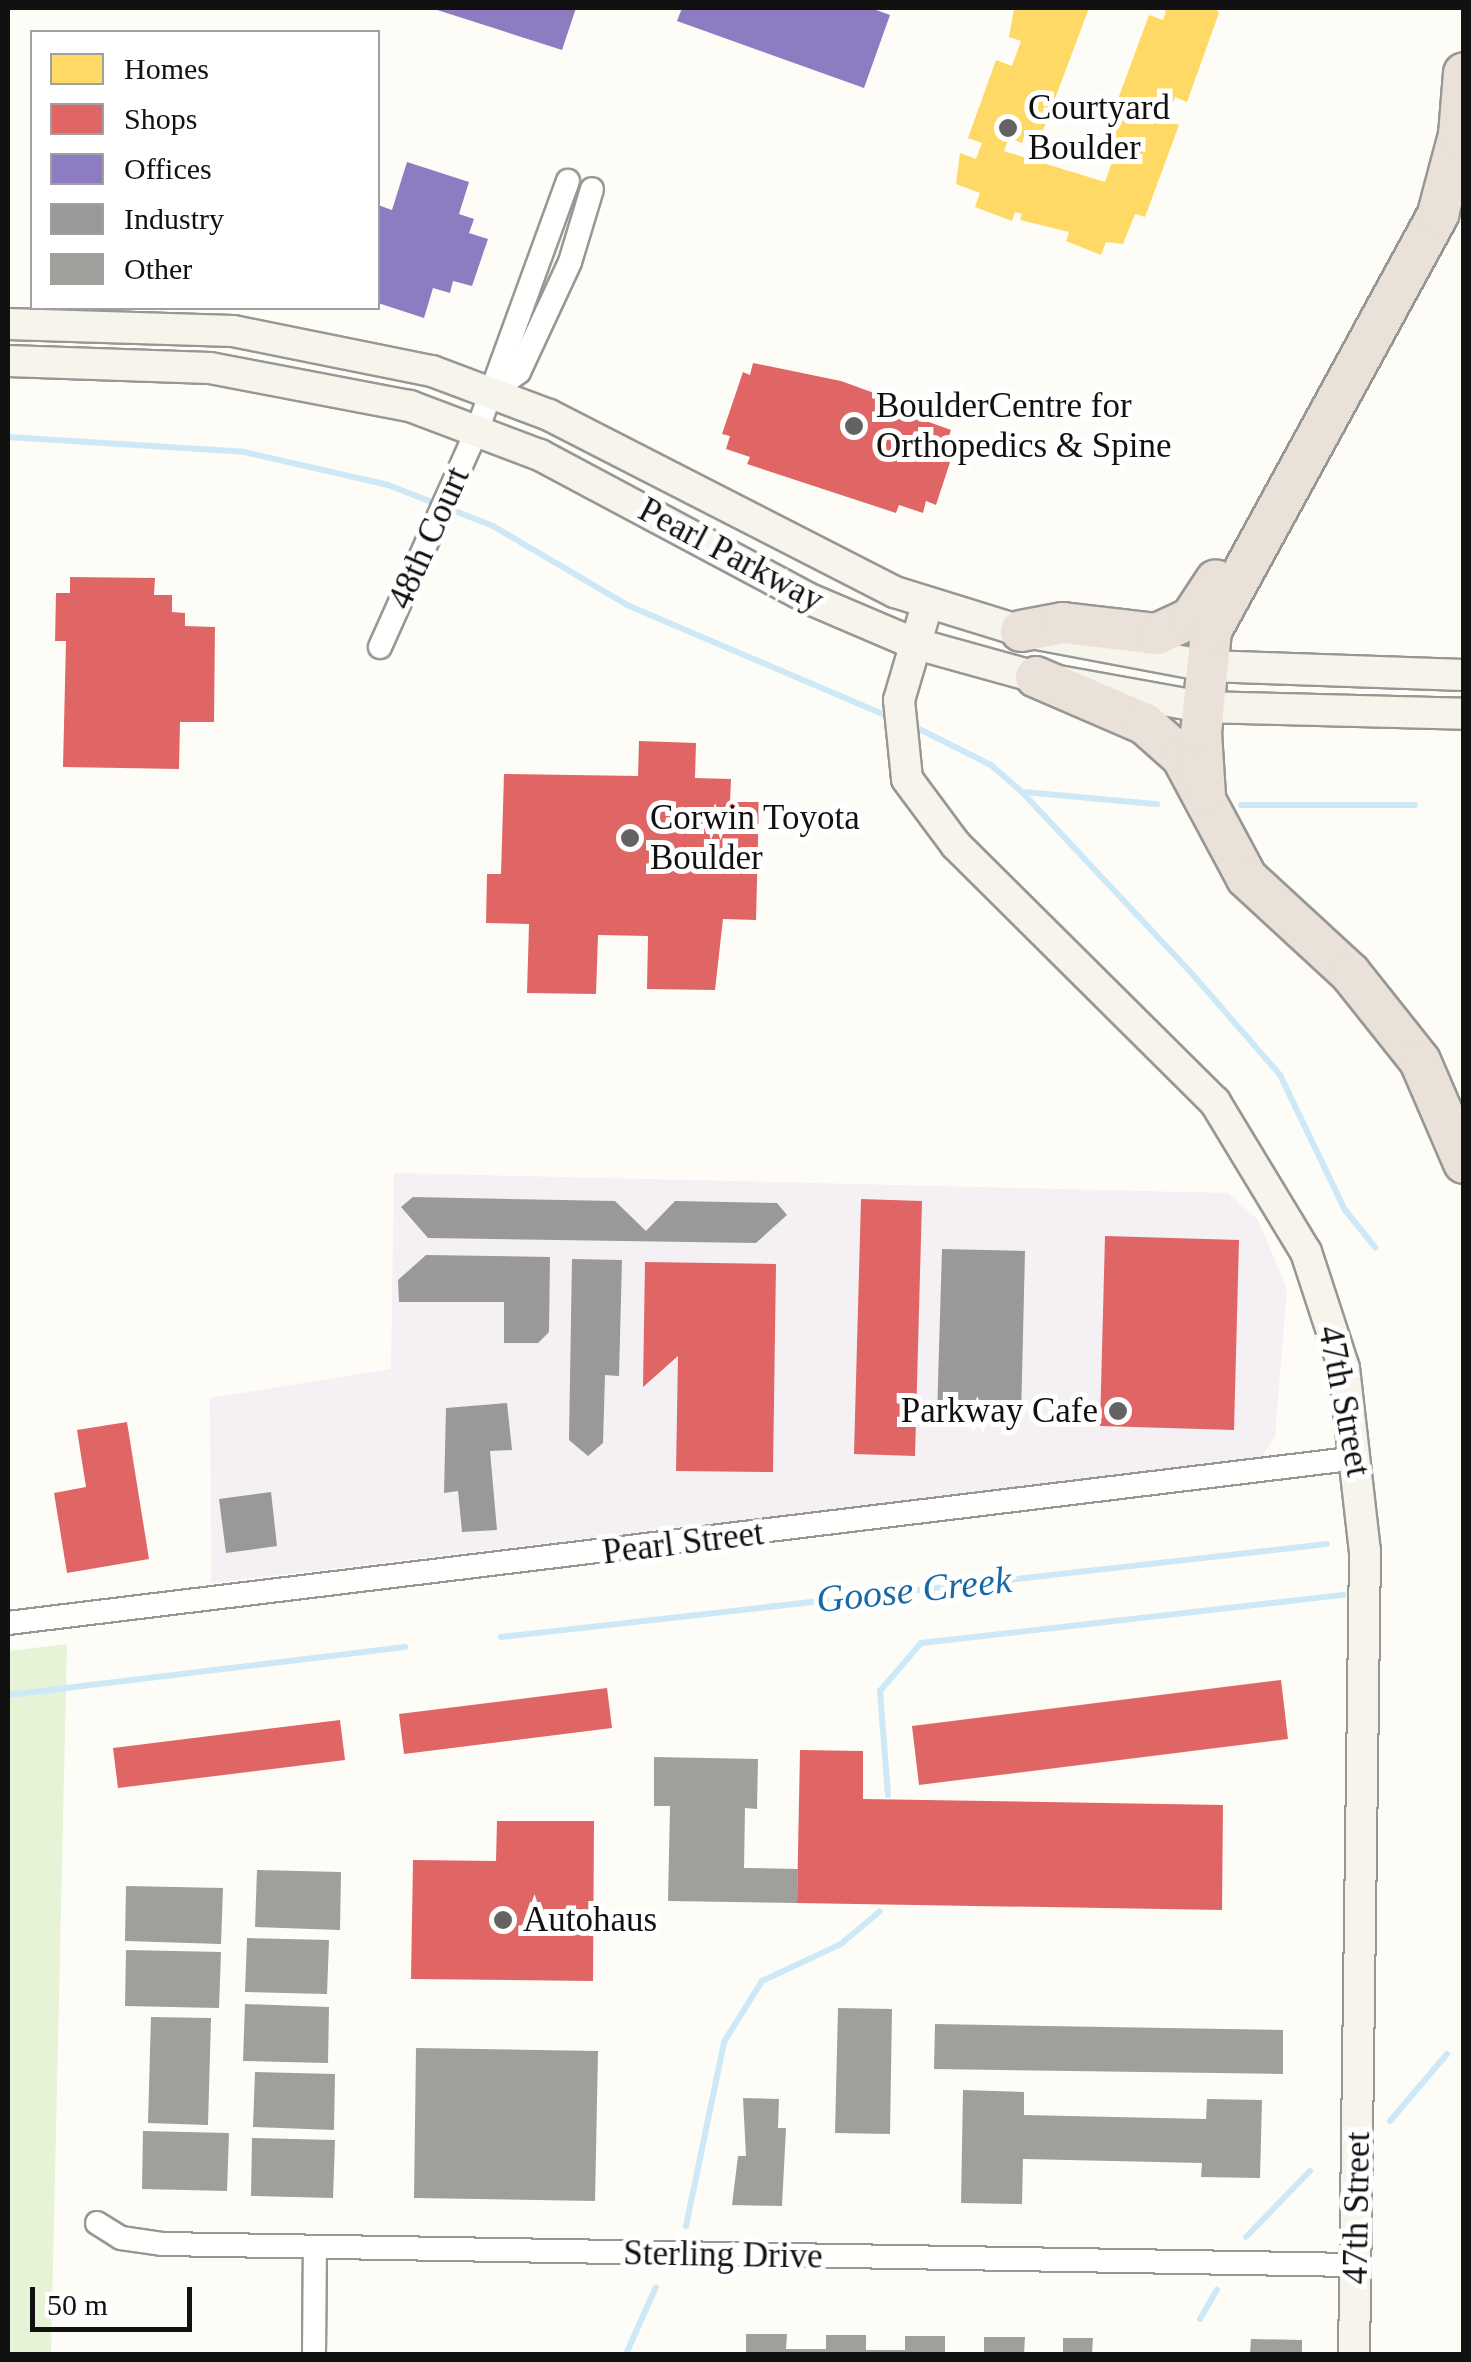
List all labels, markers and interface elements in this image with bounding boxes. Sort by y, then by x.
legend [30,30,380,310]
text: Homes [124,52,209,85]
place label: Courtyard Boulder [1028,87,1170,169]
text: Shops [124,102,197,135]
marker: Courtyard Boulder [997,117,1019,139]
text: Offices [124,152,212,185]
text: Industry [124,202,224,235]
text: Other [124,252,192,285]
place label: BoulderCentre for Orthopedics & Spine [876,385,1172,467]
marker: BoulderCentre for Orthopedics & Spine [841,413,867,439]
street label: 48th Court [379,461,479,615]
street label: Pearl Parkway [631,489,831,621]
place label: Corwin Toyota Boulder [650,797,860,879]
marker: Corwin Toyota Boulder [619,827,641,849]
street label: 47th Street [1309,1322,1379,1480]
place label: Parkway Cafe [901,1390,1098,1432]
marker: Parkway Cafe [1107,1400,1129,1422]
street label: Pearl Street [600,1512,766,1574]
water label: Goose Creek [814,1557,1014,1623]
place label: Autohaus [523,1899,657,1941]
marker: Autohaus [492,1909,514,1931]
street label: 47th Street [1335,2131,1379,2285]
street label: Sterling Drive [623,2232,823,2278]
scale bar [35,2267,198,2329]
text: 50 m [47,2288,108,2321]

